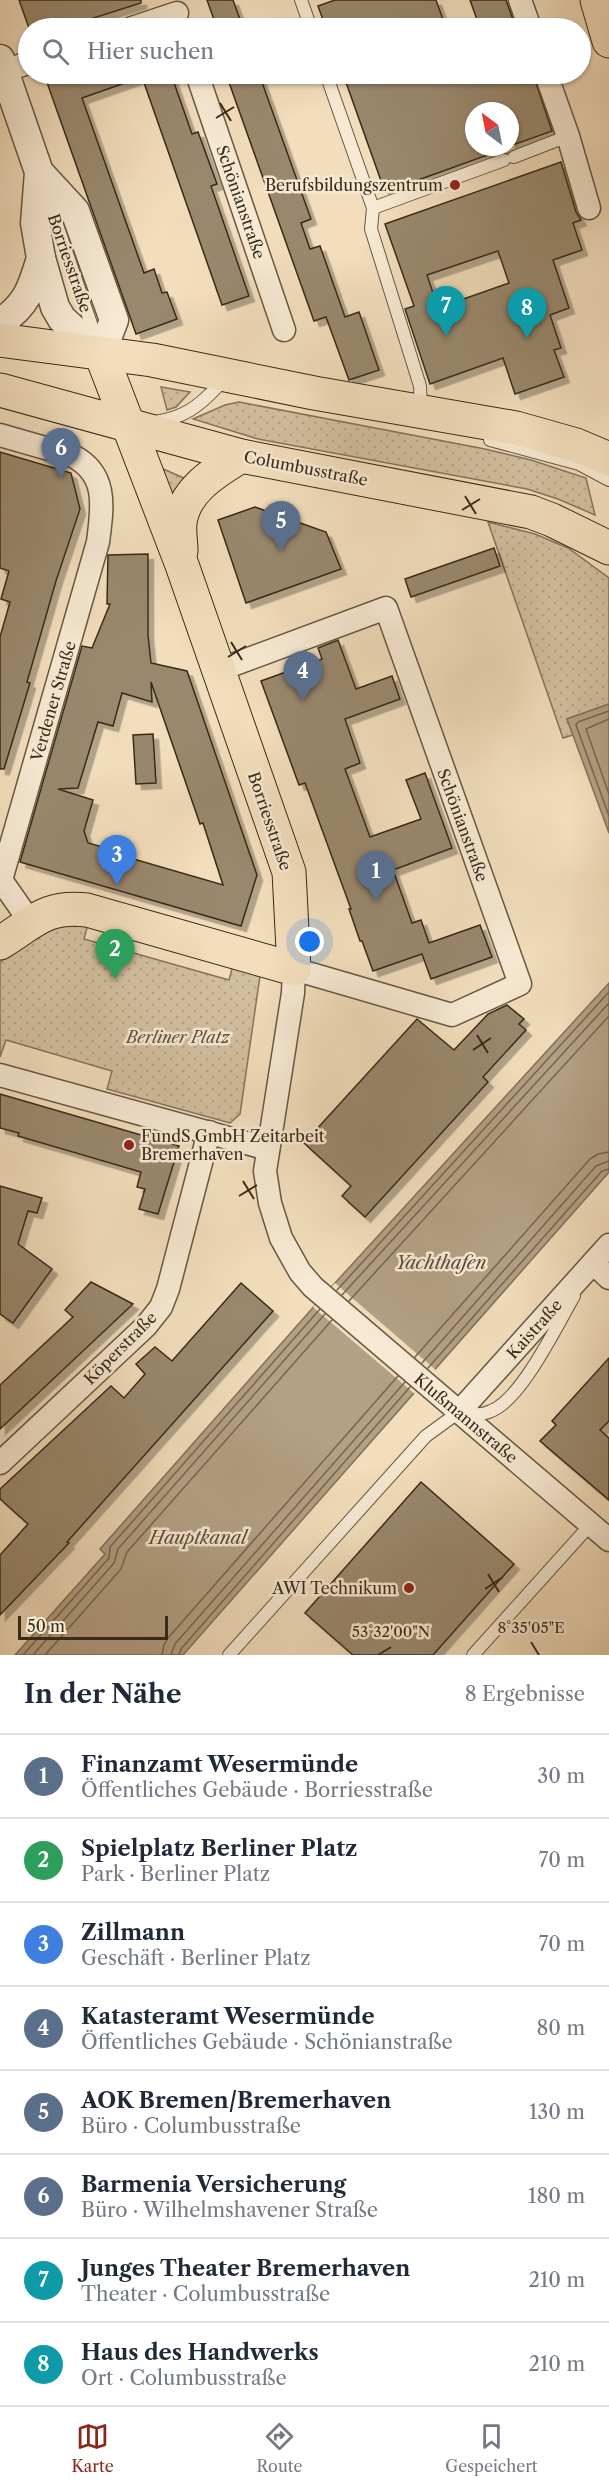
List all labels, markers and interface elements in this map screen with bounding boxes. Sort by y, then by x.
search box [18,18,591,84]
icon: search [39,35,72,68]
text: Hier suchen [87,38,214,65]
north arrow [465,102,519,156]
street label: Schönianstraße [212,143,270,261]
place label: Berufsbildungszentrum [265,175,443,195]
marker: Berufsbildungszentrum [448,178,462,192]
street label: Borriesstraße [44,211,96,315]
pin: 7 [426,286,466,336]
pin: 8 [508,288,546,338]
pin: 6 [42,428,80,478]
street label: Columbusstraße [242,446,370,490]
pin: 5 [262,502,300,551]
street label: Verdener Straße [26,638,80,765]
pin: 4 [284,652,322,701]
street label: Schönianstraße [433,766,493,884]
street label: Borriesstraße [244,769,296,873]
pin: 3 [98,836,136,885]
pin: 1 [356,852,395,901]
your location [295,927,324,956]
pin: 2 [96,930,134,979]
park label: Berliner Platz [124,1027,231,1047]
place label: FundS GmbH Zeitarbeit Bremerhaven [141,1126,325,1164]
marker: FundS GmbH Zeitarbeit Bremerhaven [122,1138,136,1152]
water label: Yachthafen [396,1252,487,1274]
street label: Kaistraße [502,1295,566,1363]
street label: Köperstraße [79,1307,161,1389]
street label: Klußmannstraße [410,1369,522,1467]
water label: Hauptkanal [147,1527,249,1549]
place label: AWI Technikum [271,1578,397,1598]
marker: AWI Technikum [402,1581,416,1595]
scale bar [18,1613,168,1640]
text: 50 m [27,1616,65,1636]
text: 8°35'05"E [497,1618,565,1637]
text: 53°32'00"N [352,1622,430,1641]
text: In der Nähe [24,1678,181,1710]
text: 8 Ergebnisse [465,1682,585,1706]
text: Finanzamt Wesermünde [81,1751,358,1778]
text: 1 [39,1764,48,1788]
text: 30 m [537,1764,585,1788]
text: Öffentliches Gebäude · Borriesstraße [81,1778,433,1802]
text: Spielplatz Berliner Platz [81,1835,357,1862]
text: 2 [38,1848,49,1872]
text: 70 m [539,1848,585,1872]
text: Park · Berliner Platz [81,1862,270,1886]
text: Zillmann [81,1919,185,1946]
text: 3 [38,1932,49,1956]
text: 70 m [539,1932,585,1956]
text: Geschäft · Berliner Platz [81,1946,310,1970]
text: Katasteramt Wesermünde [81,2003,375,2030]
text: 4 [38,2016,49,2040]
text: 80 m [537,2016,585,2040]
text: Öffentliches Gebäude · Schönianstraße [81,2030,453,2054]
text: AOK Bremen/Bremerhaven [81,2087,391,2114]
text: 5 [38,2100,49,2124]
text: 130 m [529,2100,585,2124]
text: Büro · Columbusstraße [81,2114,301,2138]
text: Barmenia Versicherung [81,2171,346,2198]
text: 6 [38,2184,49,2208]
text: 180 m [528,2184,585,2208]
text: Büro · Wilhelmshavener Straße [81,2198,378,2222]
text: Junges Theater Bremerhaven [81,2255,410,2282]
text: 7 [38,2268,49,2292]
text: 210 m [528,2268,585,2292]
text: Theater · Columbusstraße [81,2282,330,2306]
text: Haus des Handwerks [81,2339,319,2366]
text: 8 [37,2352,50,2376]
text: 210 m [528,2352,585,2376]
text: Ort · Columbusstraße [81,2366,287,2390]
tab: Karte [71,2420,114,2476]
tab: Route [257,2420,302,2476]
tab: Gespeichert [445,2420,538,2476]

